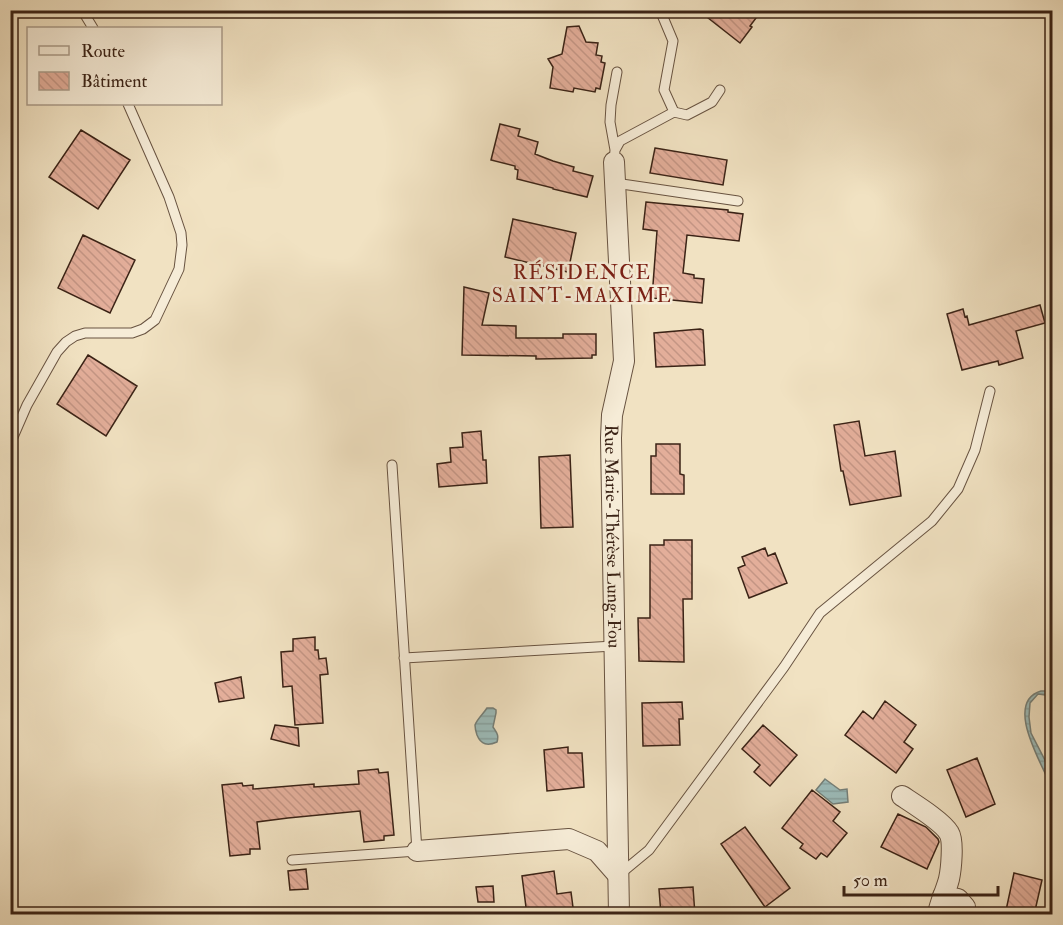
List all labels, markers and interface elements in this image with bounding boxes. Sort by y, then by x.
legend [27,27,222,105]
text: Route [81,40,125,63]
text: Bâtiment [81,70,147,93]
district label: RÉSIDENCE SAINT-MAXIME [492,259,672,308]
street label: Rue Marie-Thérèse Lung-Fou [599,424,626,648]
scale bar [844,859,998,897]
text: 50 m [853,869,888,892]

